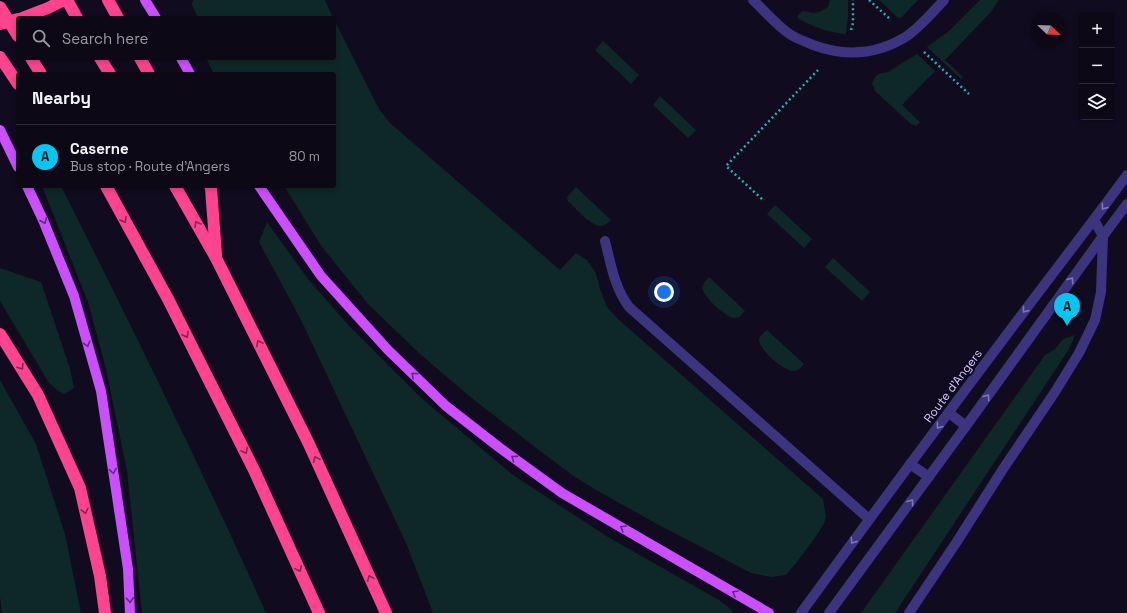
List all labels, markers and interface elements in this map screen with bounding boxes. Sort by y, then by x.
north arrow [1031,12,1067,48]
map controls [1079,12,1115,120]
button: + [1079,12,1115,48]
search box [16,16,336,60]
icon: search [30,27,52,49]
text: Search here [62,29,148,48]
button: − [1079,48,1115,84]
button: layers [1079,84,1115,120]
text: Nearby [32,87,91,109]
text: Caserne [70,139,129,158]
text: A [41,148,49,165]
text: 80 m [289,148,320,165]
text: Bus stop · Route d’Angers [70,158,230,175]
one-way arrow [1101,203,1109,210]
one-way arrow [120,216,127,223]
one-way arrow [39,217,47,225]
one-way arrow [194,221,201,228]
one-way arrow [1066,277,1074,284]
your location [654,282,674,302]
pin: A [1054,293,1080,326]
one-way arrow [1023,306,1030,313]
one-way arrow [181,331,189,338]
one-way arrow [256,339,263,347]
one-way arrow [82,340,91,347]
street label: Route d’Angers [920,346,986,426]
one-way arrow [16,363,24,370]
one-way arrow [411,372,419,380]
one-way arrow [982,394,990,401]
one-way arrow [937,421,944,428]
one-way arrow [240,446,247,454]
one-way arrow [313,456,321,464]
one-way arrow [511,456,518,463]
one-way arrow [108,468,117,474]
one-way arrow [906,499,913,506]
one-way arrow [81,507,89,514]
one-way arrow [620,526,627,533]
one-way arrow [851,536,858,543]
one-way arrow [294,564,302,572]
one-way arrow [367,574,375,582]
one-way arrow [732,591,740,598]
one-way arrow [125,597,134,603]

